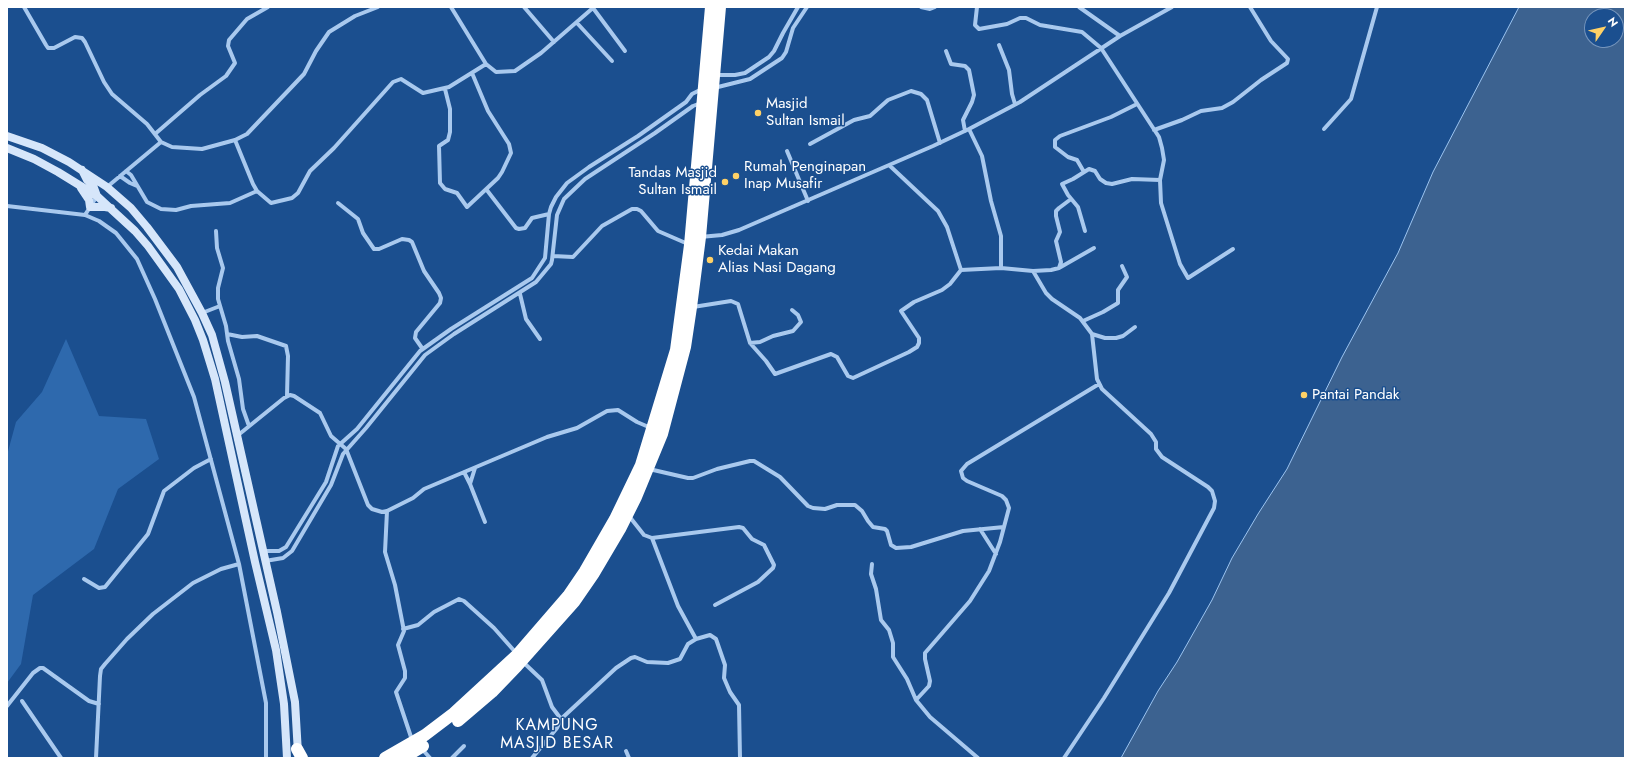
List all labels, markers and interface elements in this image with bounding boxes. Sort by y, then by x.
north arrow [1584,8,1624,48]
text: N [1604,14,1622,30]
place label: Masjid Sultan Ismail [766,95,845,130]
marker: Masjid Sultan Ismail [753,108,763,118]
place label: Rumah Penginapan Inap Musafir [744,158,866,193]
place label: Tandas Masjid Sultan Ismail [629,164,717,199]
marker: Rumah Penginapan Inap Musafir [731,171,741,181]
marker: Tandas Masjid Sultan Ismail [720,177,730,187]
place label: Kedai Makan Alias Nasi Dagang [718,242,836,277]
marker: Kedai Makan Alias Nasi Dagang [705,255,715,265]
place label: Pantai Pandak [1312,386,1399,404]
marker: Pantai Pandak [1299,390,1309,400]
district label: KAMPUNG MASJID BESAR [500,716,614,754]

